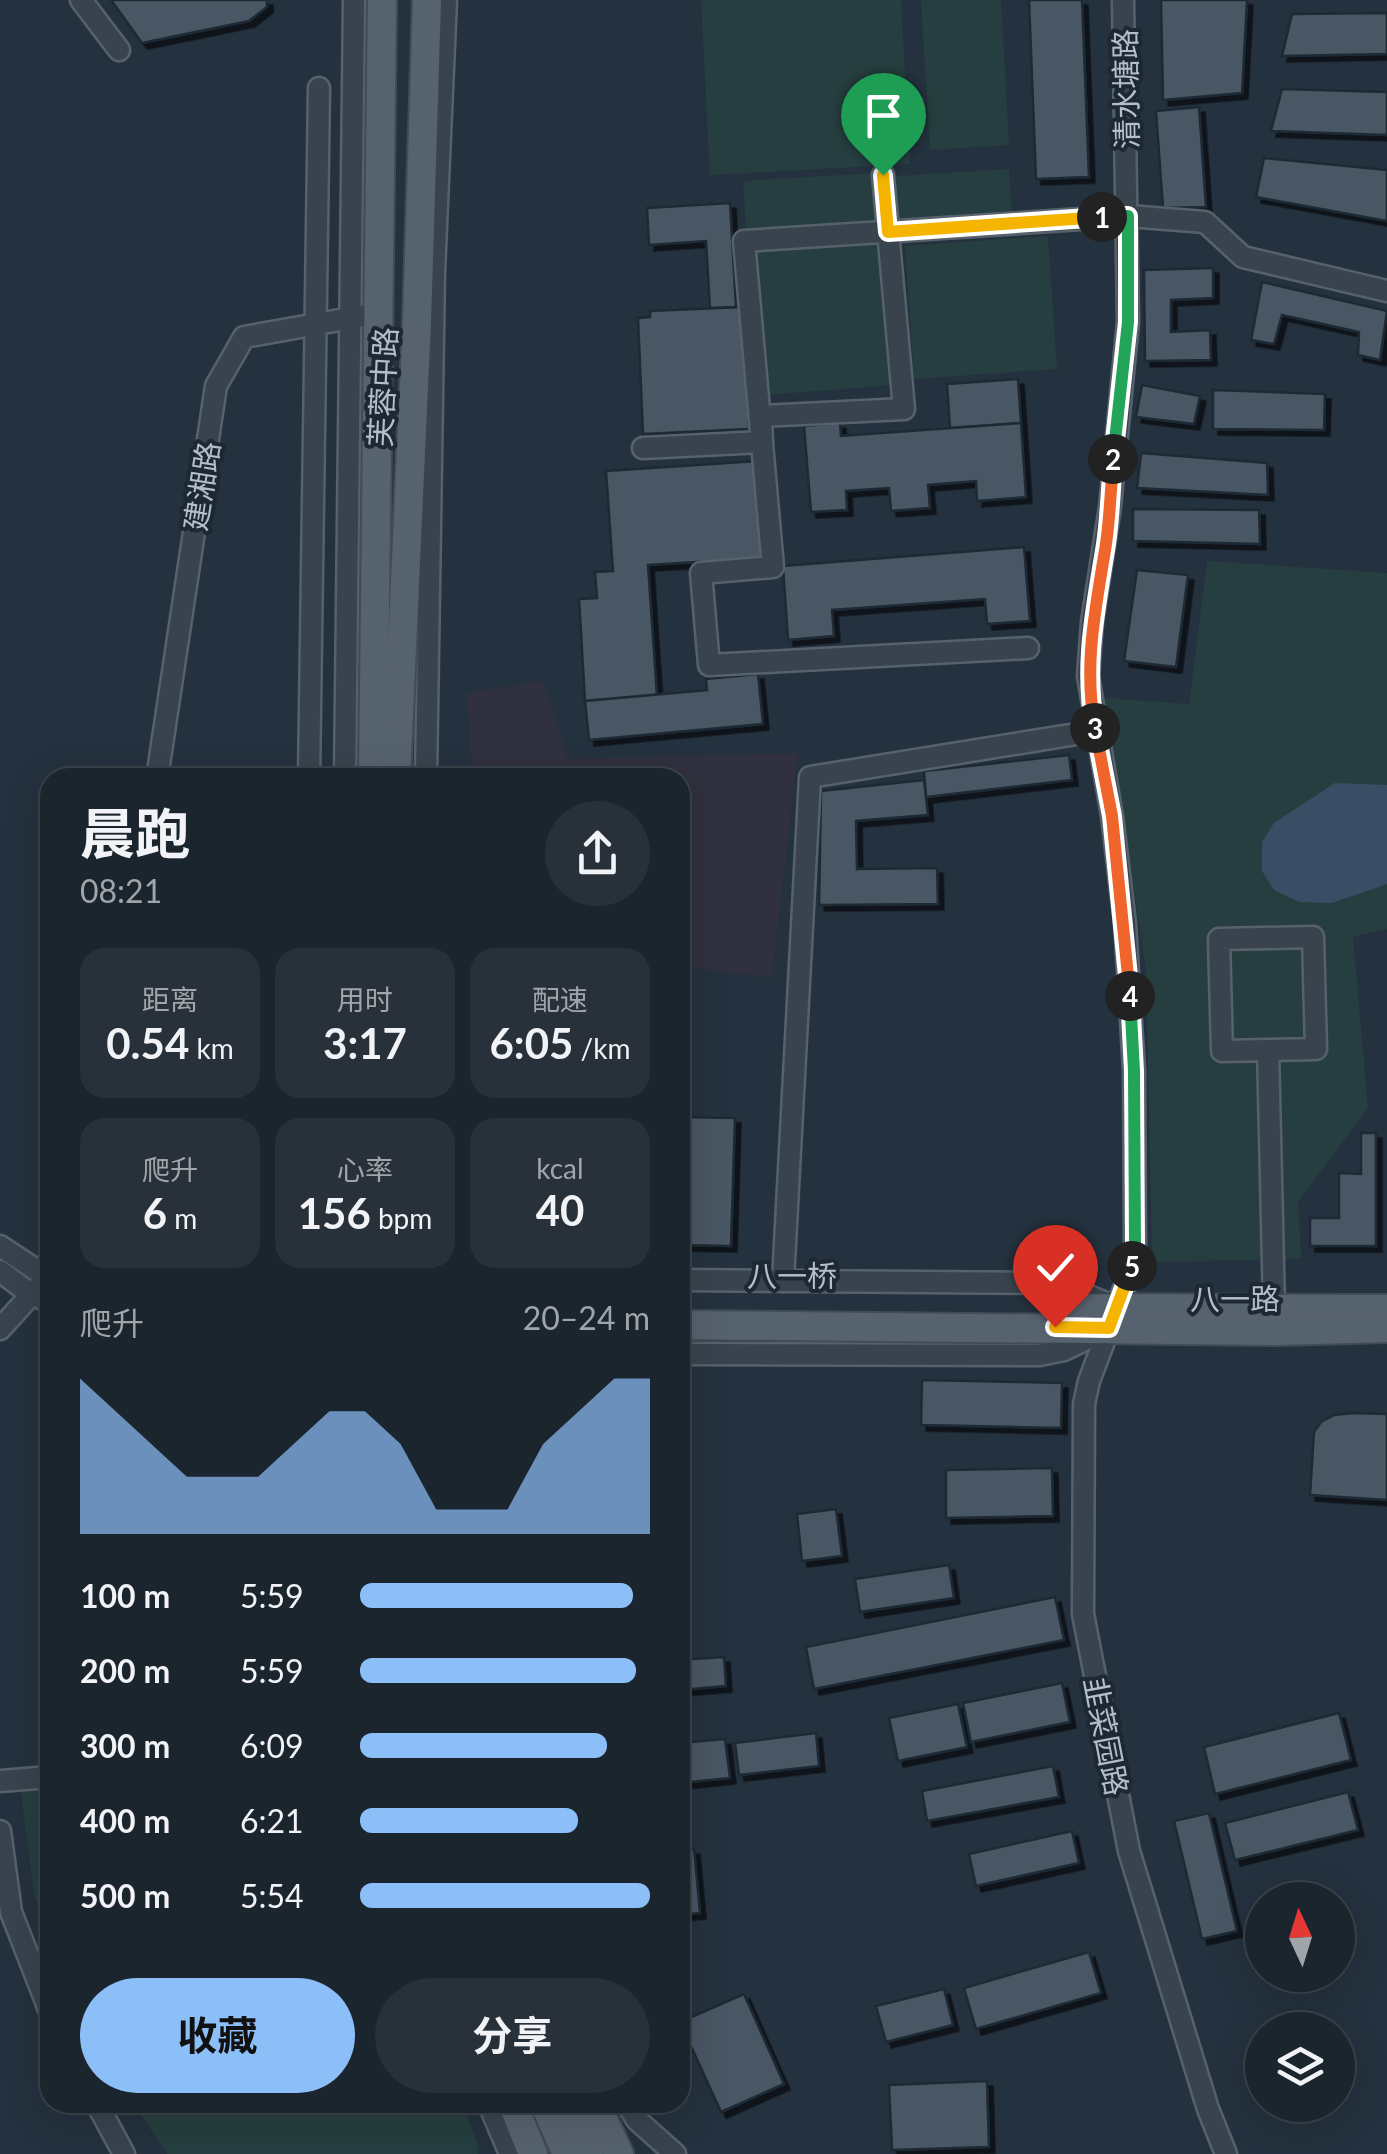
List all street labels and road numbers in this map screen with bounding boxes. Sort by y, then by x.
street label: 清水塘路 [1106,29,1144,149]
street label: 芙蓉中路 [361,326,403,448]
street label: 建湘路 [176,439,226,533]
street label: 八一桥 [747,1257,837,1293]
street label: 八一路 [1190,1280,1280,1316]
street label: 韭菜园路 [1078,1674,1136,1798]

